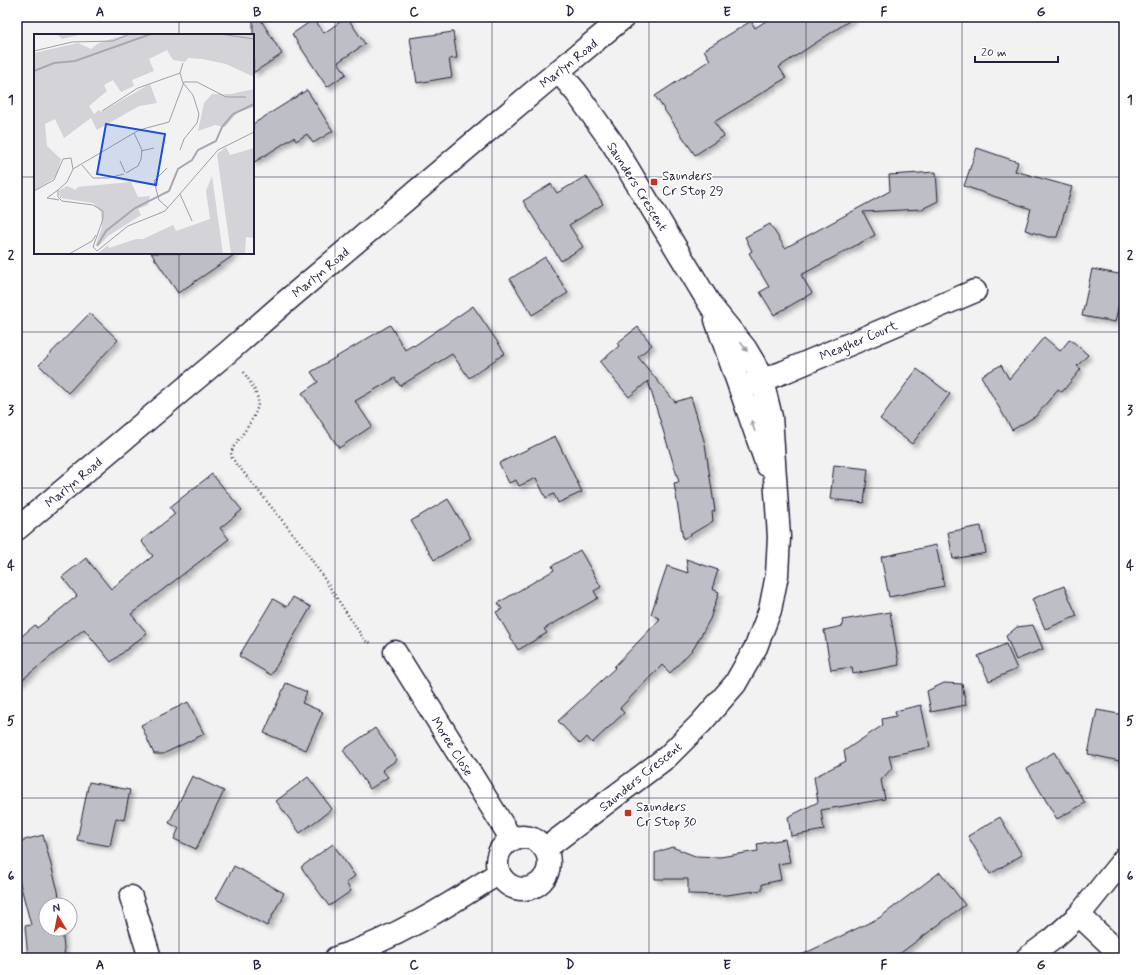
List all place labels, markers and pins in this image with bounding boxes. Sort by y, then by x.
place label: Saunders Cr Stop 29 [662,168,724,200]
marker: Saunders Cr Stop 29 [649,177,659,187]
place label: Saunders Cr Stop 30 [636,799,697,831]
marker: Saunders Cr Stop 30 [623,808,633,818]

